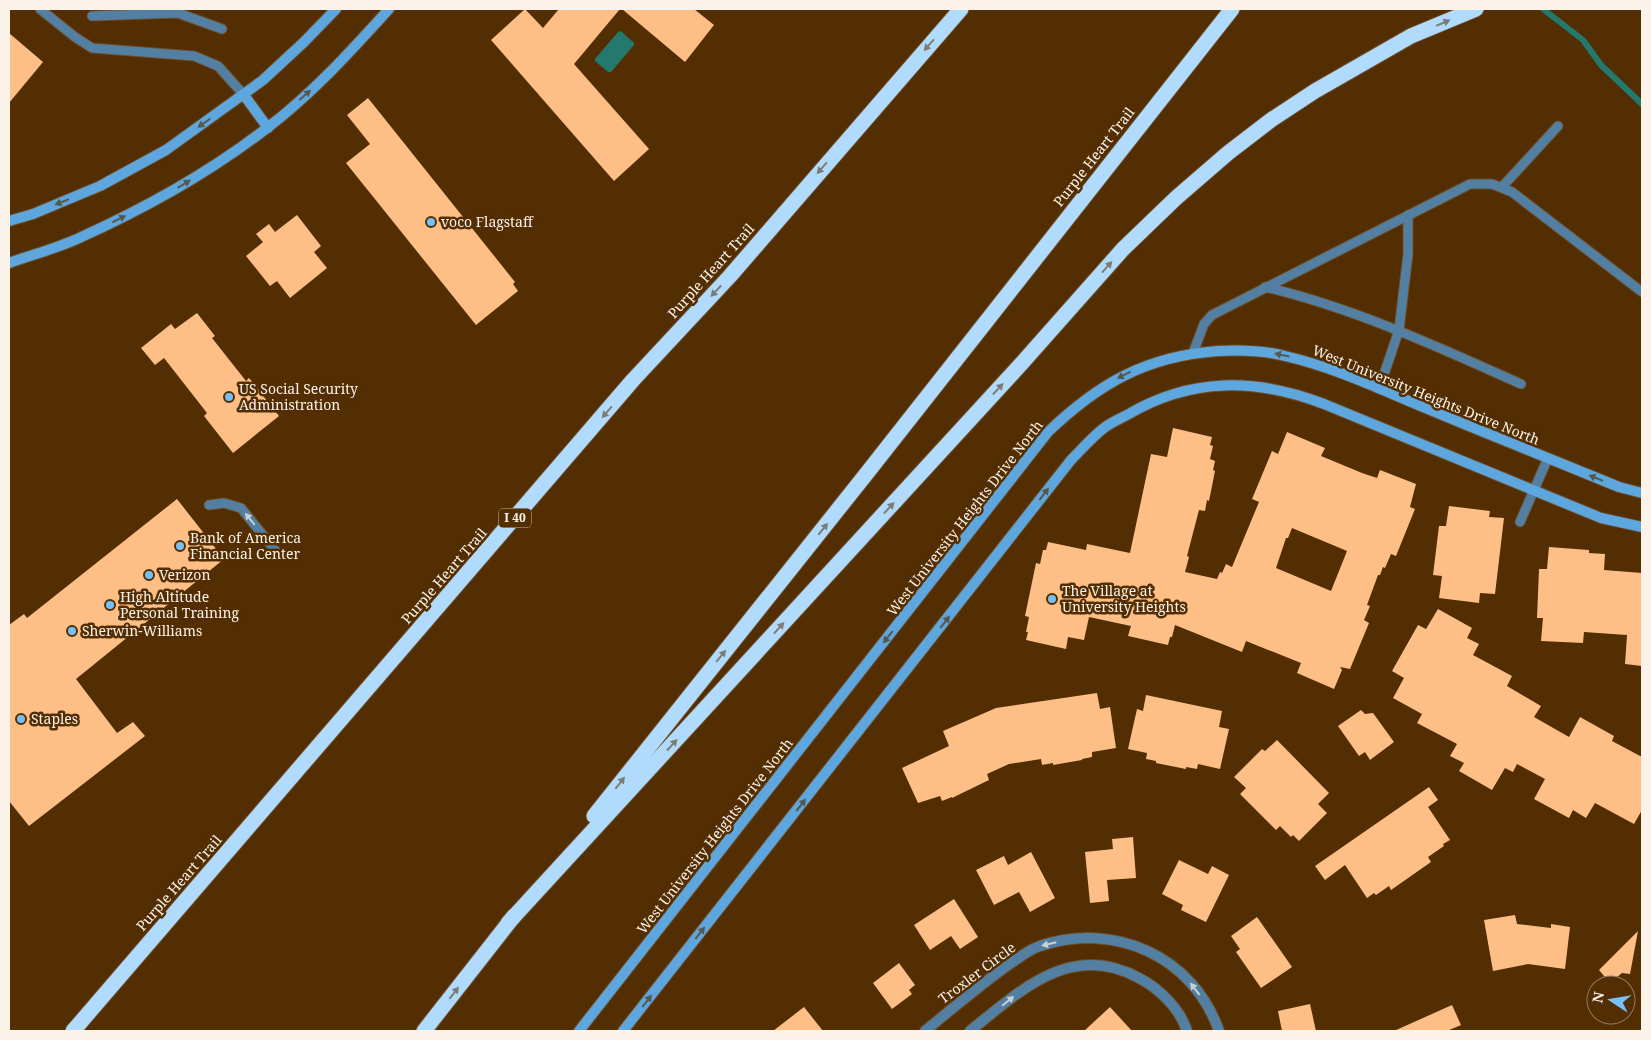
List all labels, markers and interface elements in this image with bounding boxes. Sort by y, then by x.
one-way arrow [1436,18,1450,26]
one-way arrow [923,39,934,52]
one-way arrow [298,90,311,101]
street label: Purple Heart Trail [1049,103,1139,210]
one-way arrow [197,118,211,128]
one-way arrow [816,162,828,174]
one-way arrow [178,180,191,189]
one-way arrow [54,198,69,206]
place label: voco Flagstaff [441,212,534,231]
one-way arrow [112,215,126,223]
marker: voco Flagstaff [425,216,437,228]
street label: Purple Heart Trail [663,219,759,322]
one-way arrow [1101,261,1112,274]
one-way arrow [710,284,722,296]
street label: West University Heights Drive North [1310,340,1543,449]
one-way arrow [1274,351,1289,359]
one-way arrow [1117,371,1131,379]
place label: US Social Security Administration [239,379,358,414]
one-way arrow [992,383,1004,395]
marker: US Social Security Administration [223,391,235,403]
one-way arrow [601,405,612,418]
street label: West University Heights Drive North [882,416,1047,619]
one-way arrow [1589,473,1603,481]
one-way arrow [1039,488,1050,501]
one-way arrow [883,502,894,515]
road number: I 40 [499,508,531,528]
one-way arrow [244,513,255,526]
street label: Purple Heart Trail [397,523,491,628]
one-way arrow [817,523,828,536]
place label: Bank of America Financial Center [190,528,301,563]
marker: Bank of America Financial Center [174,540,186,552]
place label: Verizon [159,565,210,584]
marker: Verizon [143,569,155,581]
place label: The Village at University Heights [1062,581,1186,616]
place label: High Altitude Personal Training [120,587,240,622]
marker: The Village at University Heights [1046,593,1058,605]
marker: High Altitude Personal Training [104,599,116,611]
one-way arrow [939,616,950,629]
place label: Sherwin-Williams [82,621,202,640]
one-way arrow [773,623,785,635]
marker: Sherwin-Williams [66,625,78,637]
one-way arrow [883,630,894,643]
one-way arrow [716,650,727,663]
place label: Staples [31,709,78,728]
marker: Staples [15,713,27,725]
street label: West University Heights Drive North [632,734,797,937]
one-way arrow [666,740,678,752]
one-way arrow [615,777,626,790]
one-way arrow [796,798,806,812]
street label: Purple Heart Trail [132,830,226,935]
one-way arrow [695,927,706,940]
street label: Troxler Circle [934,937,1019,1008]
one-way arrow [1042,940,1057,948]
north arrow [1586,975,1636,1025]
one-way arrow [1190,982,1200,996]
one-way arrow [449,987,460,1000]
text: N [1587,990,1608,1005]
one-way arrow [641,995,652,1008]
one-way arrow [1001,995,1014,1006]

